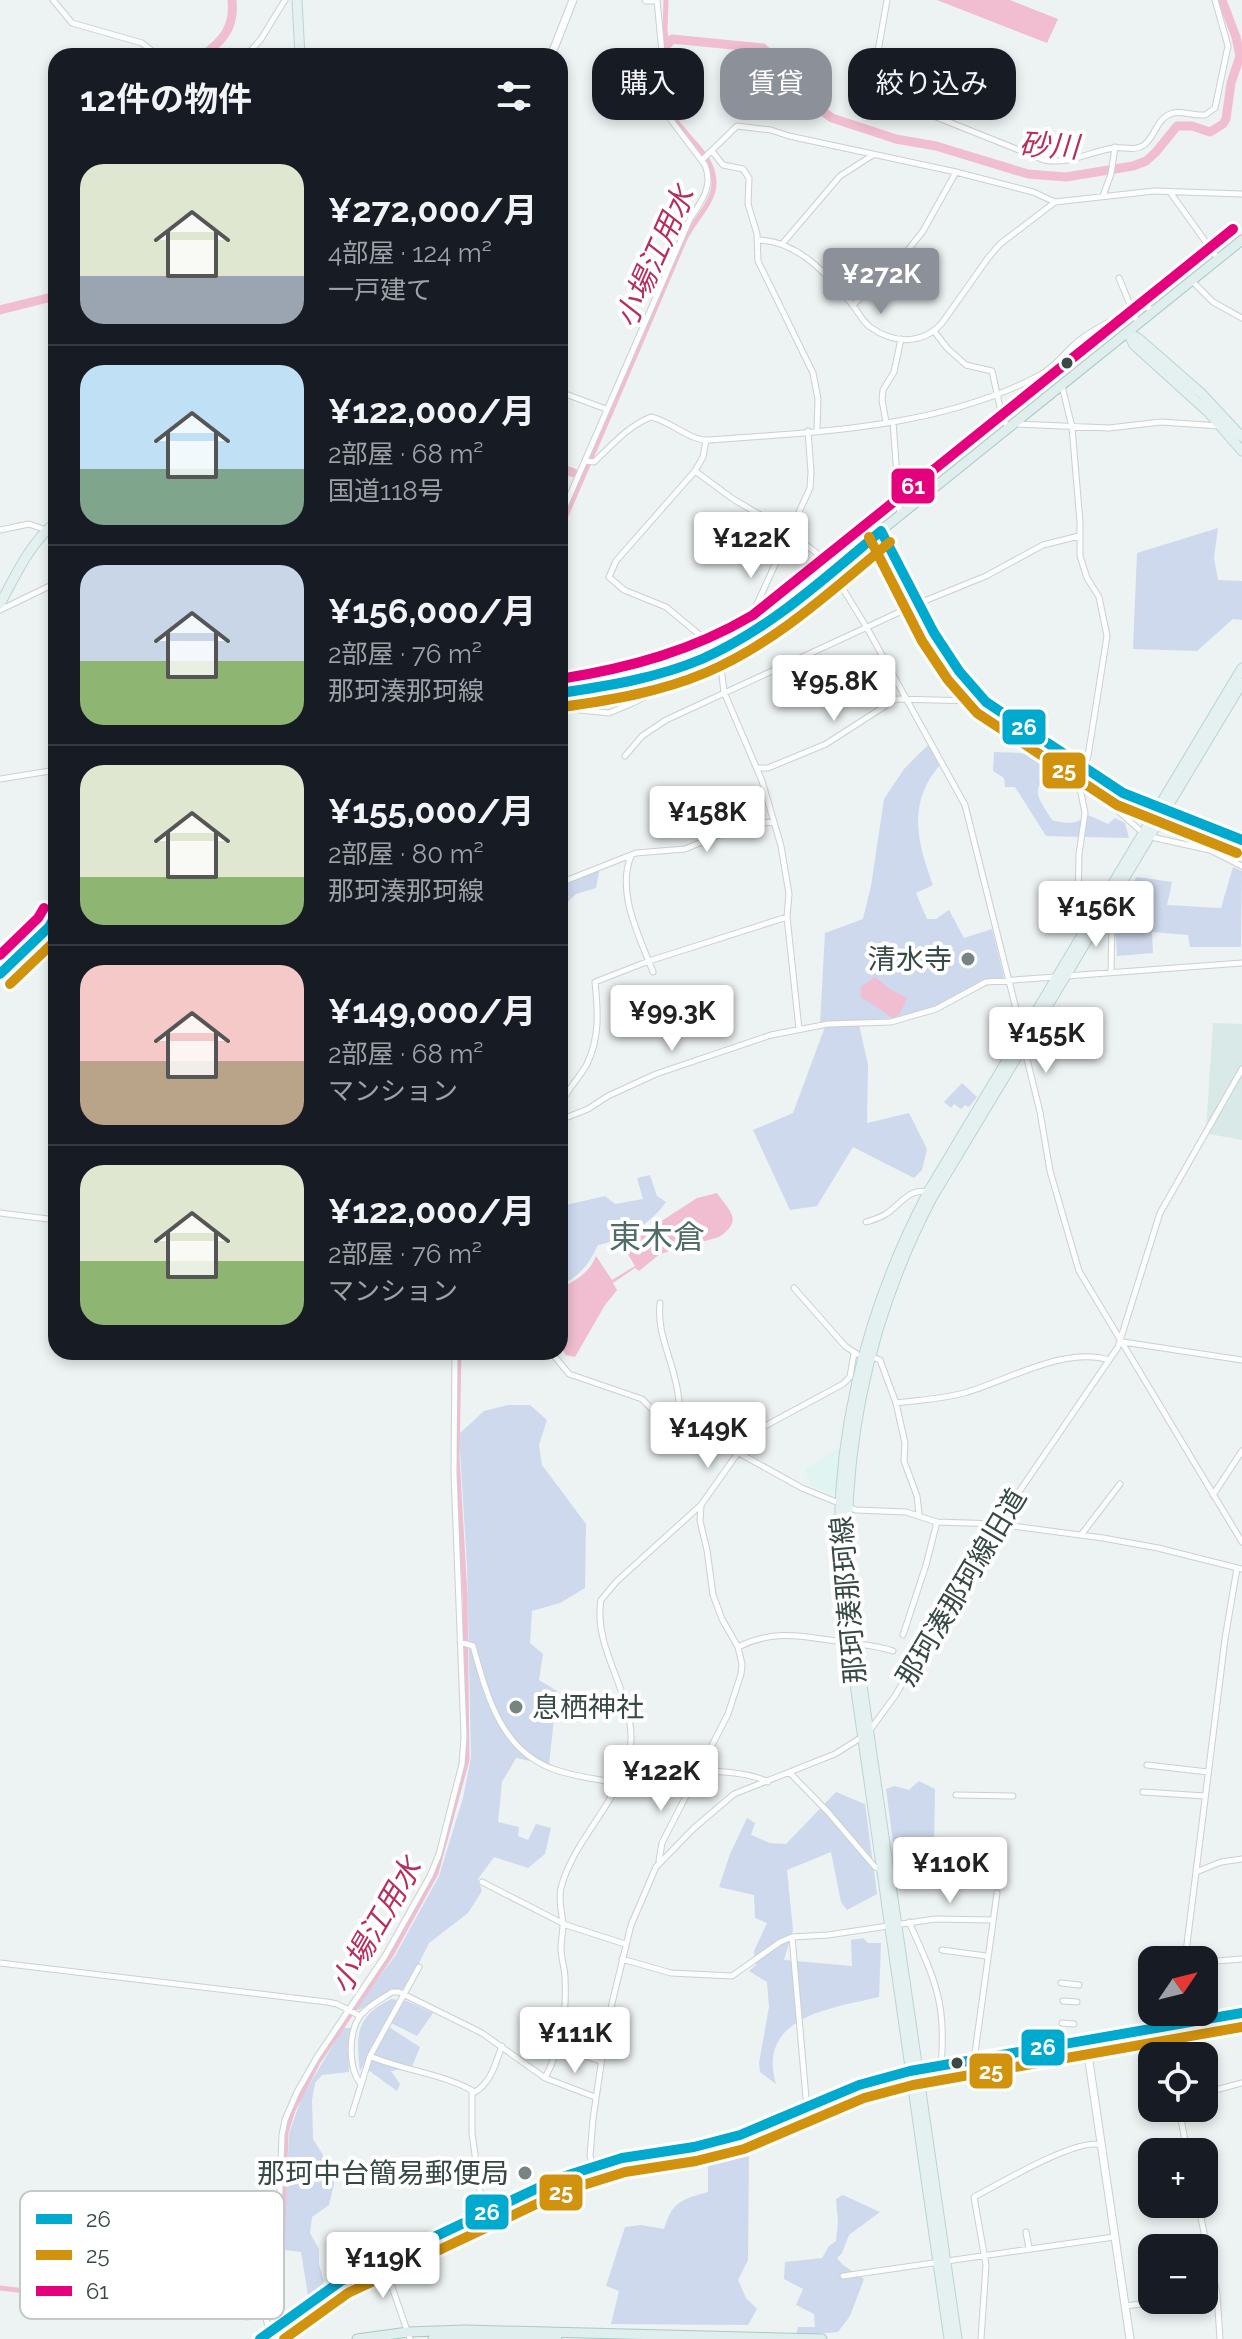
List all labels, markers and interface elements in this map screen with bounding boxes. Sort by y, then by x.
chip: 購入 [592,48,704,120]
chip: 賃貸 [720,48,832,120]
chip: 絞り込み [848,48,1016,120]
icon: filters [492,74,536,118]
text: 12件の物件 [80,79,252,119]
water label: 砂川 [1018,126,1083,165]
water label: 小場江用水 [608,178,702,332]
text: ¥272,000/月 [328,190,538,230]
icon: home [144,196,240,292]
text: 4部屋 · 124 m² [328,238,492,268]
pin: ¥272K [825,248,937,316]
text: ¥272K [841,259,921,289]
text: 一戸建て [328,275,432,305]
unlabelled marker [1059,355,1075,371]
text: ¥122,000/月 [328,391,535,431]
icon: home [144,397,240,493]
text: 2部屋 · 68 m² [328,439,483,469]
line badge: 61 [890,467,936,505]
text: 61 [901,473,925,499]
text: 国道118号 [328,476,444,506]
pin: ¥122K [695,512,807,580]
text: ¥122K [712,523,790,553]
text: ¥156,000/月 [328,591,536,631]
icon: home [144,597,240,693]
text: 2部屋 · 76 m² [328,639,482,669]
pin: ¥95.8K [769,655,899,723]
text: ¥95.8K [790,666,878,696]
text: 那珂湊那珂線 [328,676,484,706]
line badge: 26 [1001,708,1047,746]
text: 26 [1011,714,1037,740]
line badge: 25 [1041,751,1087,790]
text: 25 [1052,757,1076,783]
pin: ¥158K [651,786,763,854]
text: ¥155,000/月 [328,791,535,831]
icon: home [144,797,240,893]
text: ¥158K [668,797,746,827]
text: 2部屋 · 80 m² [328,839,484,869]
text: 那珂湊那珂線 [328,876,484,906]
pin: ¥156K [1040,881,1152,949]
text: ¥156K [1057,892,1135,922]
place label: 清水寺 [868,943,952,976]
marker: 清水寺 [959,950,977,968]
pin: ¥99.3K [607,985,737,1053]
text: ¥149,000/月 [328,991,536,1031]
text: ¥99.3K [629,996,715,1026]
icon: home [144,997,240,1093]
pin: ¥155K [990,1007,1102,1075]
text: ¥155K [1007,1018,1085,1048]
text: 2部屋 · 68 m² [328,1039,483,1069]
text: マンション [328,1076,458,1106]
text: ¥122,000/月 [328,1191,535,1231]
icon: home [144,1197,240,1293]
district label: 東木倉 [609,1218,705,1255]
text: 2部屋 · 76 m² [328,1239,482,1269]
text: マンション [328,1276,458,1306]
pin: ¥149K [652,1402,764,1470]
text: ¥149K [669,1413,747,1443]
street label: 那珂湊那珂線旧道 [890,1483,1033,1692]
street label: 那珂湊那珂線 [825,1515,872,1685]
place label: 息栖神社 [532,1691,644,1724]
marker: 息栖神社 [507,1698,525,1716]
pin: ¥122K [605,1745,717,1813]
text: ¥122K [622,1756,700,1786]
pin: ¥110K [894,1837,1006,1905]
text: ¥110K [911,1848,989,1878]
water label: 小場江用水 [323,1849,430,1999]
north arrow [1138,1946,1218,2026]
map controls [1138,1946,1218,2314]
pin: ¥111K [519,2007,631,2075]
text: ¥111K [538,2018,612,2048]
line badge: 26 [1020,2028,1066,2067]
text: 26 [1030,2034,1056,2060]
button: locate [1138,2042,1218,2122]
line badge: 25 [968,2052,1014,2090]
unlabelled marker [949,2055,965,2071]
text: 25 [979,2058,1003,2084]
button: + [1138,2138,1218,2218]
place label: 那珂中台簡易郵便局 [257,2157,509,2190]
marker: 那珂中台簡易郵便局 [516,2164,534,2182]
line badge: 25 [538,2173,584,2212]
text: 25 [549,2179,573,2205]
legend [20,2191,284,2319]
line badge: 26 [464,2193,510,2231]
text: 26 [474,2199,500,2225]
text: 26 [86,2206,111,2232]
pin: ¥119K [327,2232,439,2300]
button: − [1138,2234,1218,2314]
text: 25 [86,2242,109,2268]
text: ¥119K [345,2243,421,2273]
text: 61 [86,2278,109,2304]

